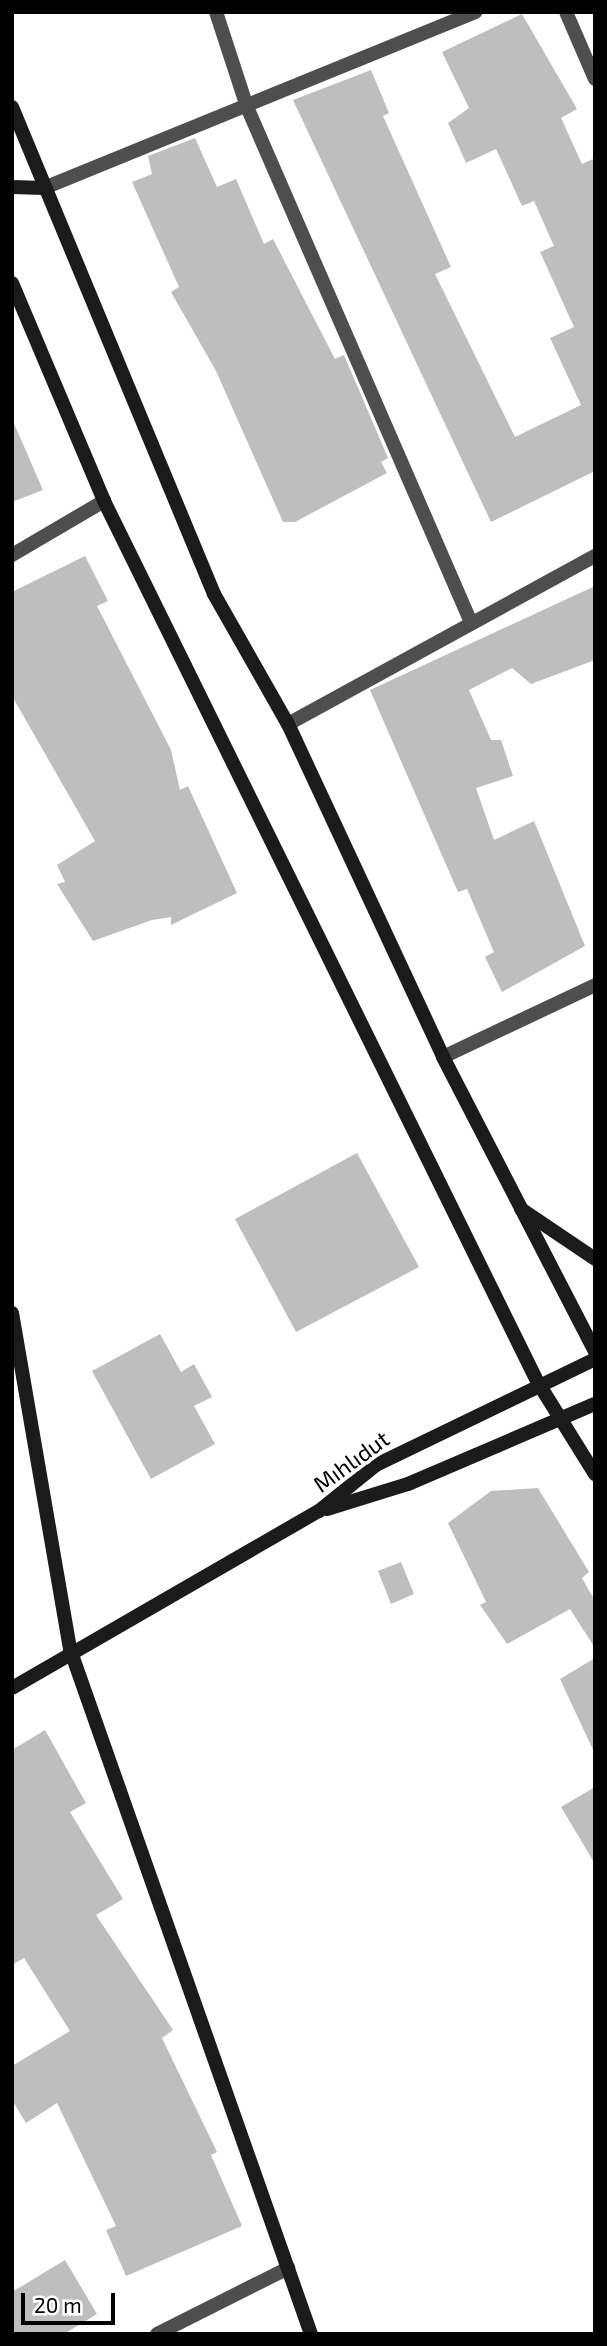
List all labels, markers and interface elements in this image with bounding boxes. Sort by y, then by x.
street label: Mıhlıdut [308,1424,394,1498]
scale bar [24,2280,119,2324]
text: 20 m [34,2292,82,2317]

